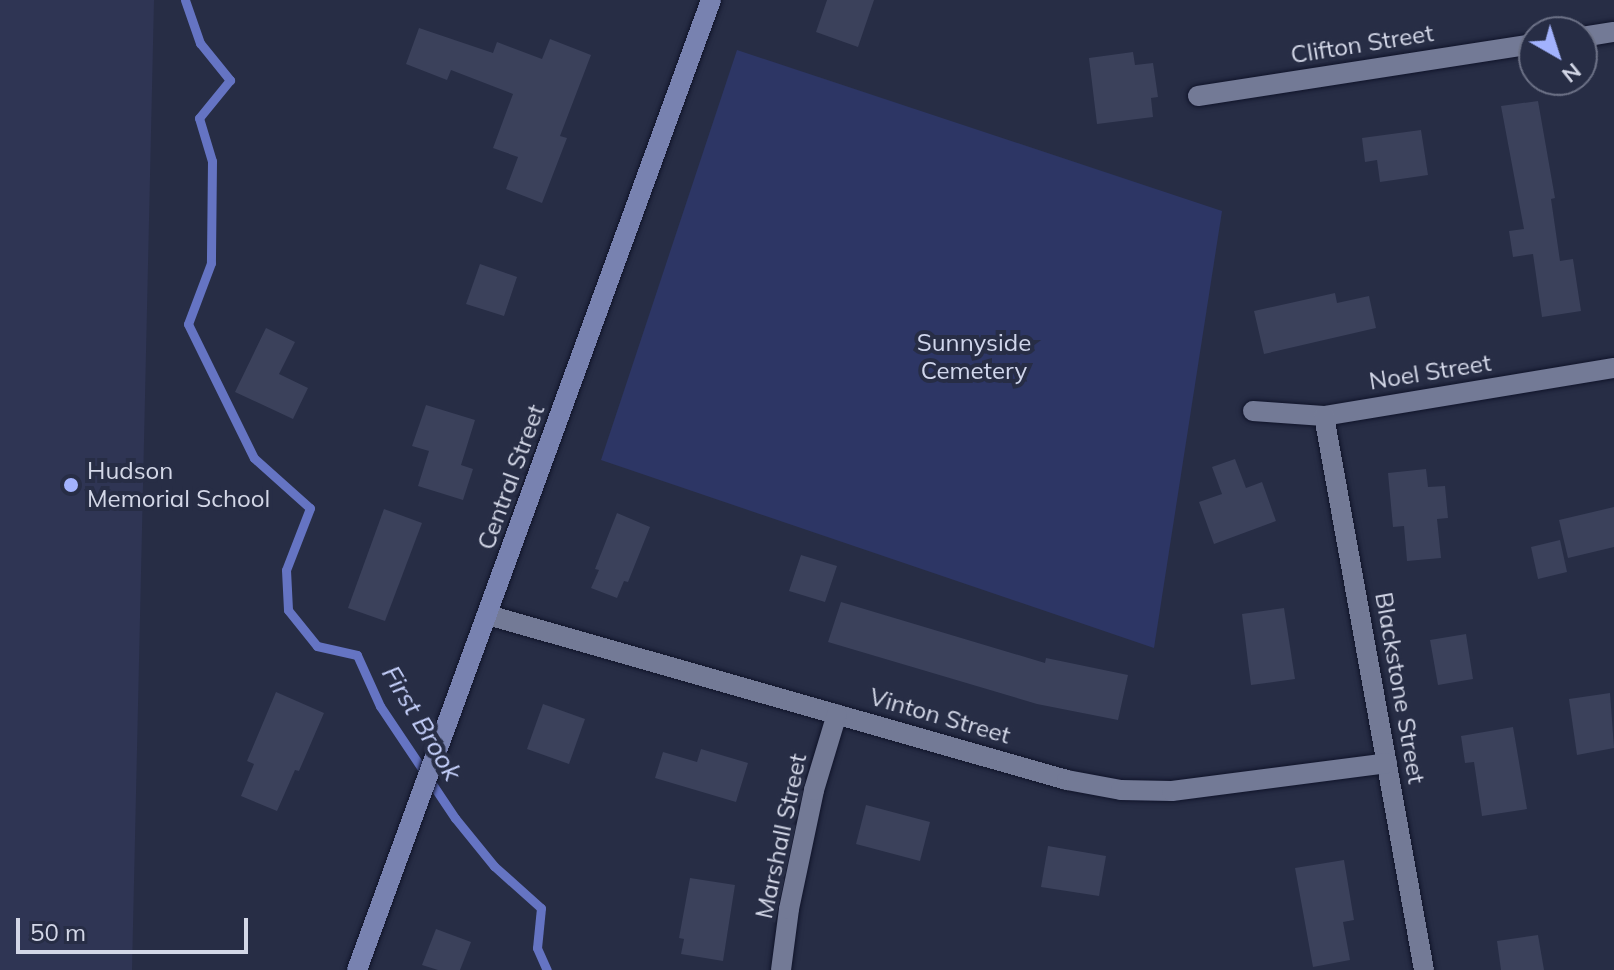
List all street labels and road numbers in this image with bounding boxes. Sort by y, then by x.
street label: Clifton Street [1289,19,1435,69]
street label: Noel Street [1367,348,1493,396]
street label: Central Street [471,400,551,554]
street label: Blackstone Street [1369,590,1431,786]
street label: Vinton Street [866,682,1014,750]
street label: Marshall Street [749,751,813,921]

